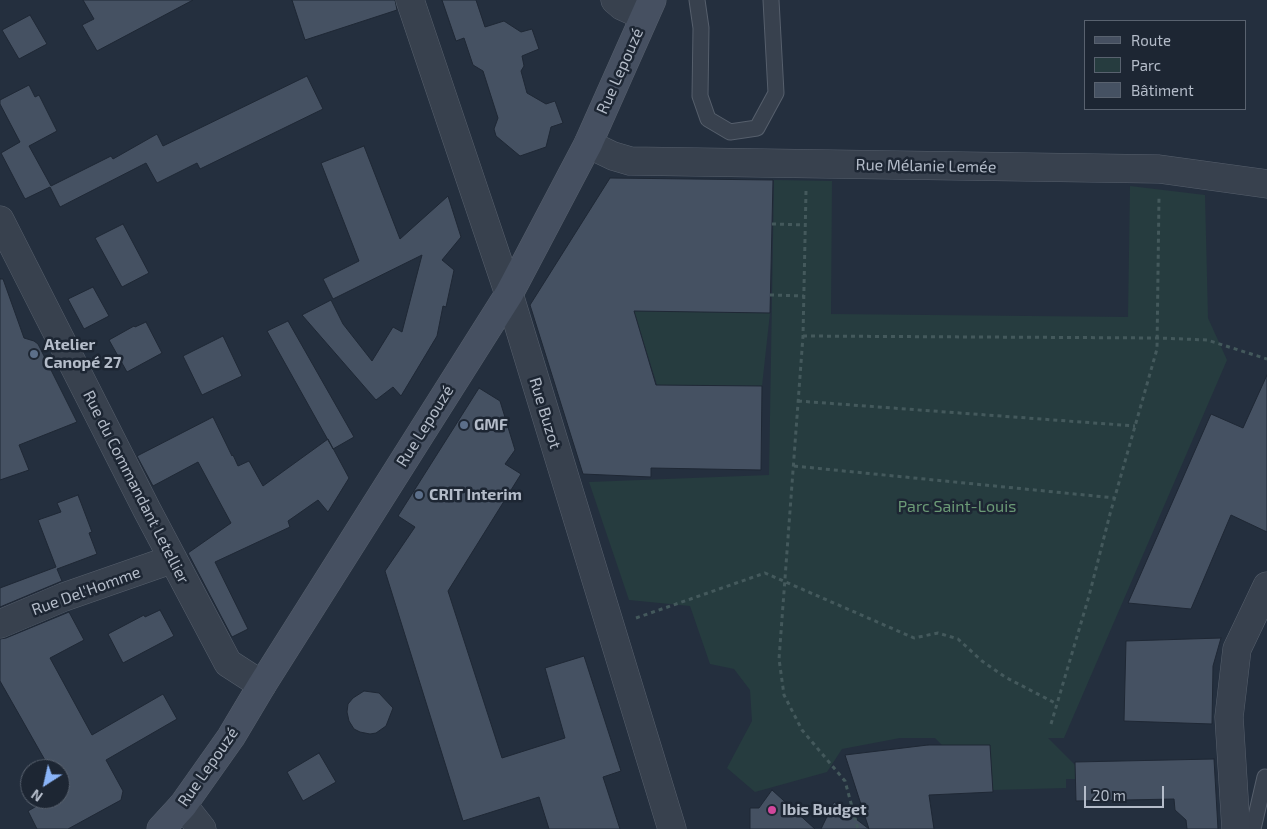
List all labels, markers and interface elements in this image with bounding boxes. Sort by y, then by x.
legend [1084,20,1247,110]
street label: Rue Lepouzé [592,25,648,117]
text: Route [1131,31,1171,49]
text: Parc [1131,56,1161,74]
text: Bâtiment [1131,81,1194,99]
street label: Rue Mélanie Lemée [855,155,997,177]
place label: Atelier Canopé 27 [44,335,121,373]
marker: Atelier Canopé 27 [28,348,40,360]
street label: Rue Buzot [525,375,565,451]
street label: Rue Lepouzé [392,382,458,470]
street label: Rue du Commandant Letellier [79,387,193,587]
place label: GMF [474,415,508,435]
marker: GMF [458,419,470,431]
place label: CRIT Interim [429,485,522,505]
marker: CRIT Interim [413,489,425,501]
park label: Parc Saint-Louis [898,497,1016,517]
street label: Rue Del'Homme [29,562,143,620]
street label: Rue Lepouzé [174,724,242,810]
north arrow [20,759,70,809]
scale bar [1087,776,1167,808]
text: N [28,786,46,806]
text: 20 m [1092,786,1126,804]
place label: Ibis Budget [782,800,867,820]
marker: Ibis Budget [766,804,778,816]

